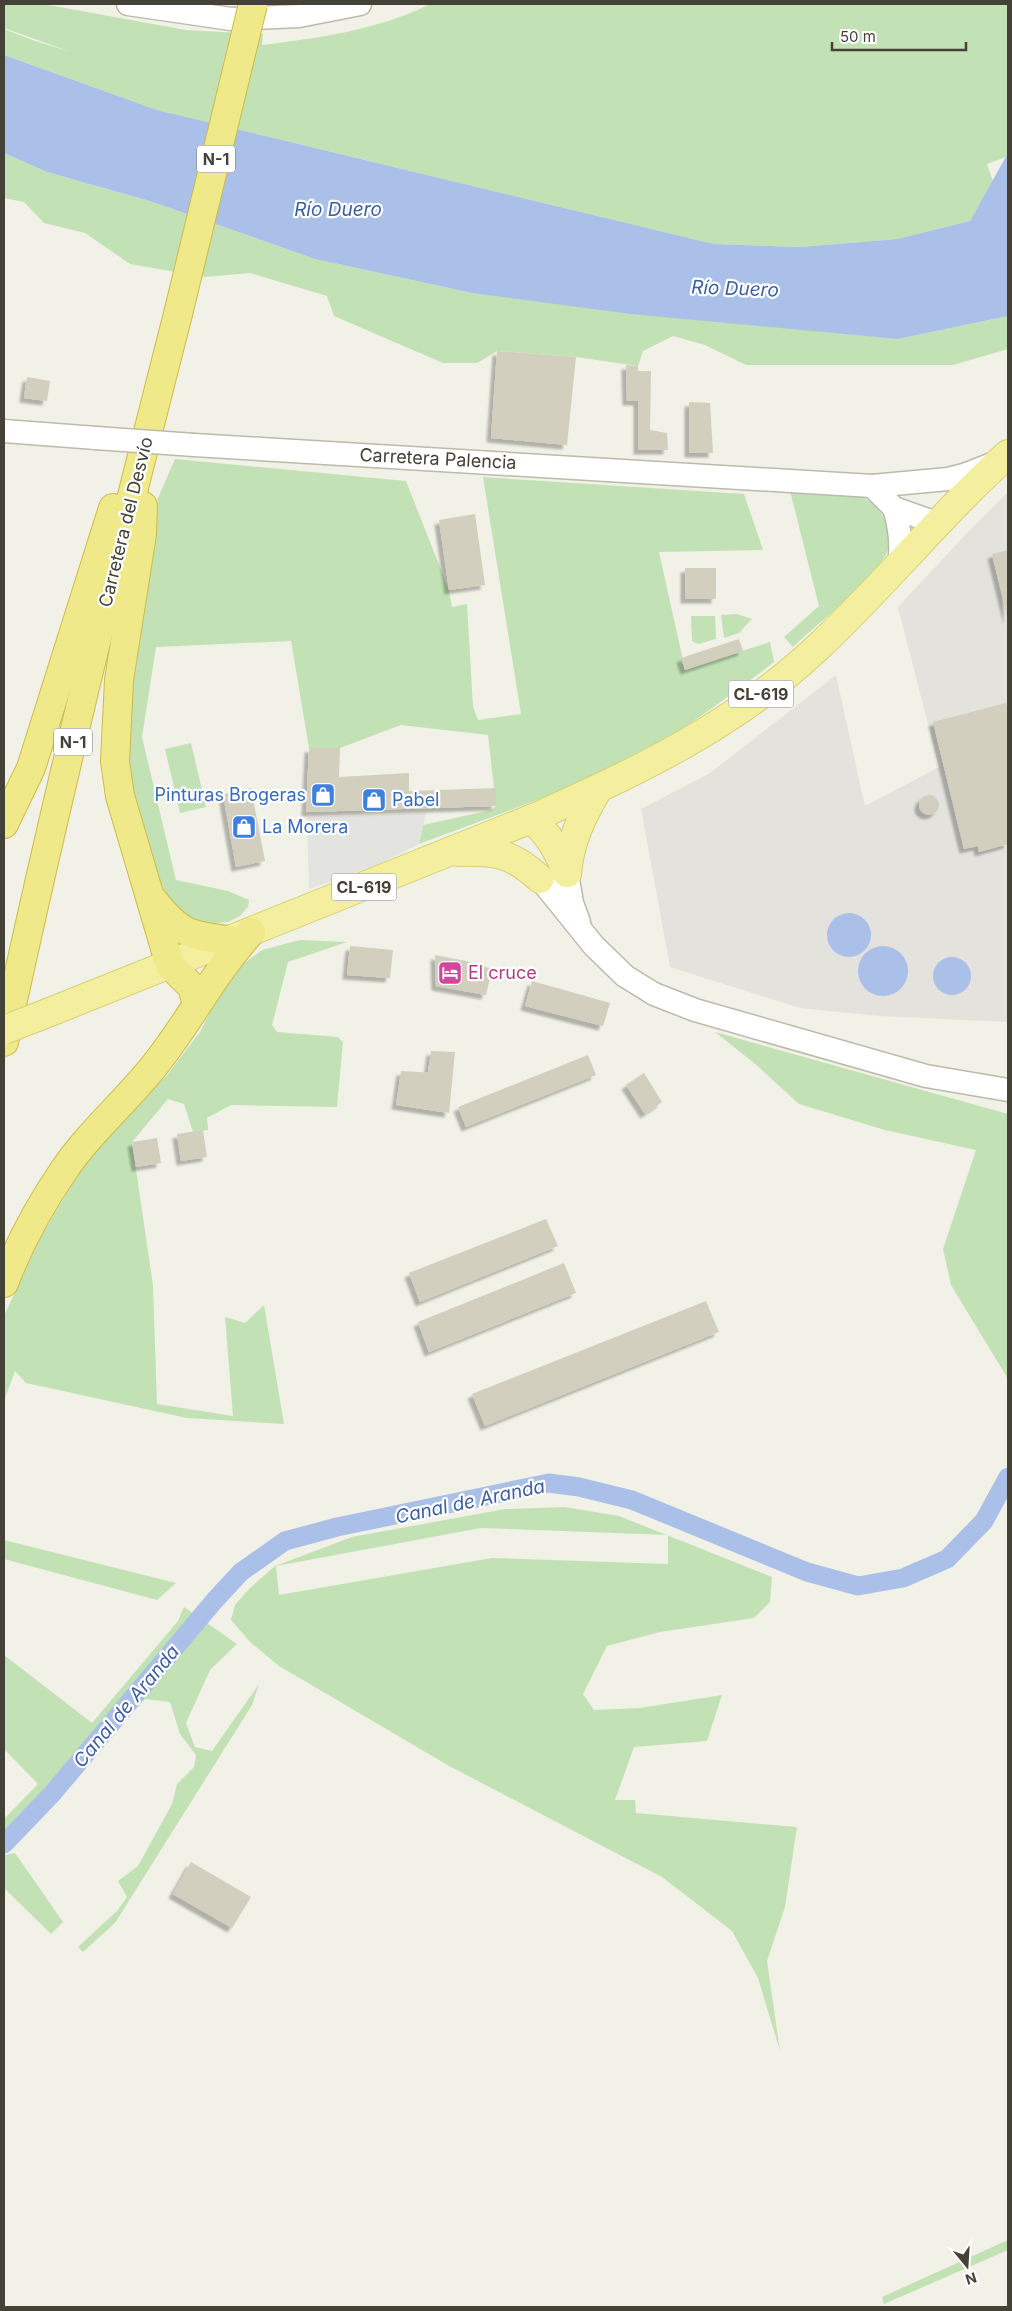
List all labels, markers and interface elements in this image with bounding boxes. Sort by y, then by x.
scale bar [832,20,966,52]
text: 50 m [840,27,876,46]
road number: N-1 [197,146,235,172]
water label: Río Duero [294,198,382,221]
water label: Río Duero [691,275,779,302]
street label: Carretera del Desvío [94,435,157,609]
street label: Carretera Palencia [359,444,517,473]
road number: CL-619 [728,681,794,708]
road number: N-1 [54,729,92,756]
shop icon: Pinturas Brogeras [310,782,336,808]
place label: Pinturas Brogeras [155,784,306,805]
shop icon: Pabel [361,787,387,813]
place label: Pabel [392,789,439,810]
shop icon: La Morera [231,814,257,840]
place label: La Morera [262,816,348,837]
road number: CL-619 [332,874,396,900]
hotel icon: El cruce [437,960,463,986]
place label: El cruce [468,962,537,983]
water label: Canal de Aranda [393,1474,547,1529]
water label: Canal de Aranda [69,1640,184,1772]
north arrow [942,2241,992,2291]
text: N [963,2269,979,2289]

